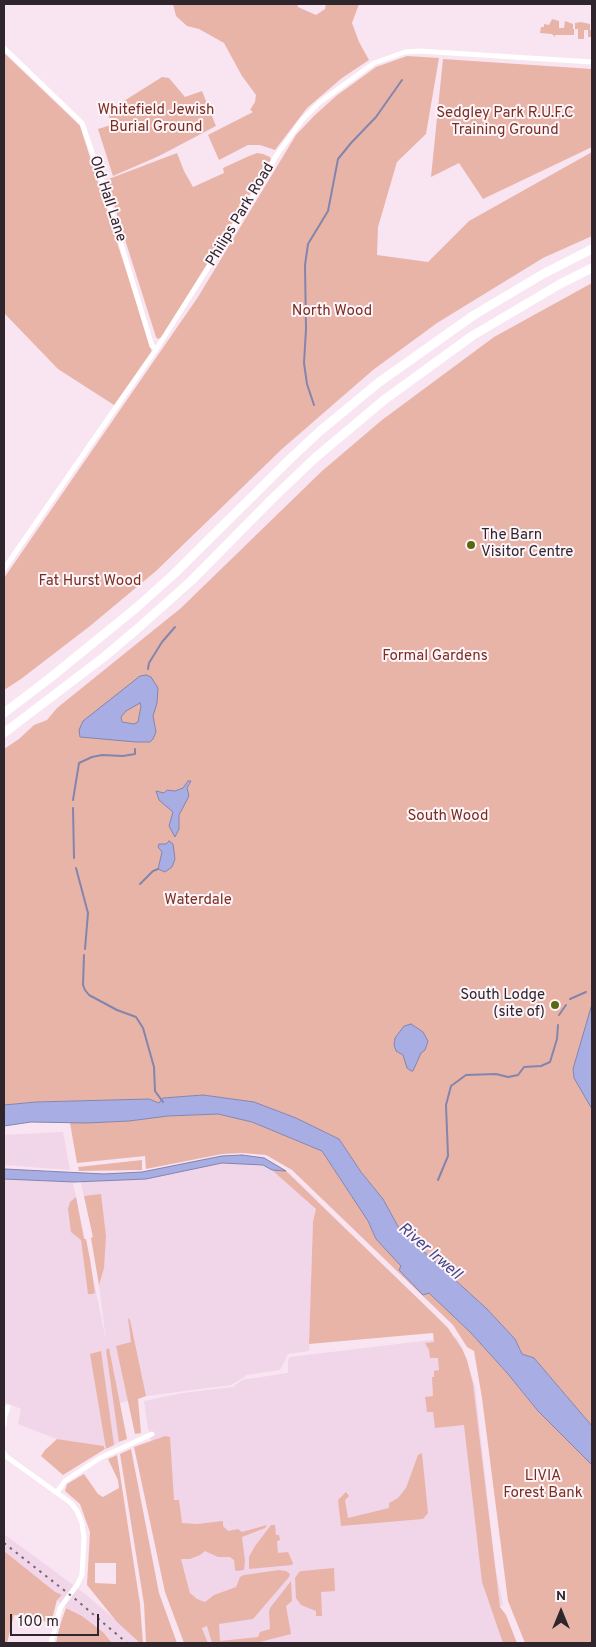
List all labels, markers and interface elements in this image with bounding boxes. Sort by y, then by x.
park label: Whitefield Jewish Burial Ground [97,102,215,137]
park label: Sedgley Park R.U.F.C Training Ground [436,105,574,140]
street label: Old Hall Lane [85,154,129,244]
street label: Philips Park Road [203,160,279,270]
park label: North Wood [292,303,372,321]
place label: The Barn Visitor Centre [481,527,573,562]
marker: The Barn Visitor Centre [465,539,477,551]
park label: Fat Hurst Wood [39,573,141,591]
park label: Formal Gardens [382,648,488,666]
park label: South Wood [408,808,488,826]
park label: Waterdale [164,892,232,910]
place label: South Lodge (site of) [460,987,545,1022]
marker: South Lodge (site of) [549,999,561,1011]
water label: River Irwell [393,1219,465,1285]
park label: LIVIA Forest Bank [503,1468,583,1503]
north arrow [536,1587,586,1637]
text: N [556,1588,566,1605]
scale bar [12,1604,101,1636]
text: 100 m [18,1613,59,1632]

